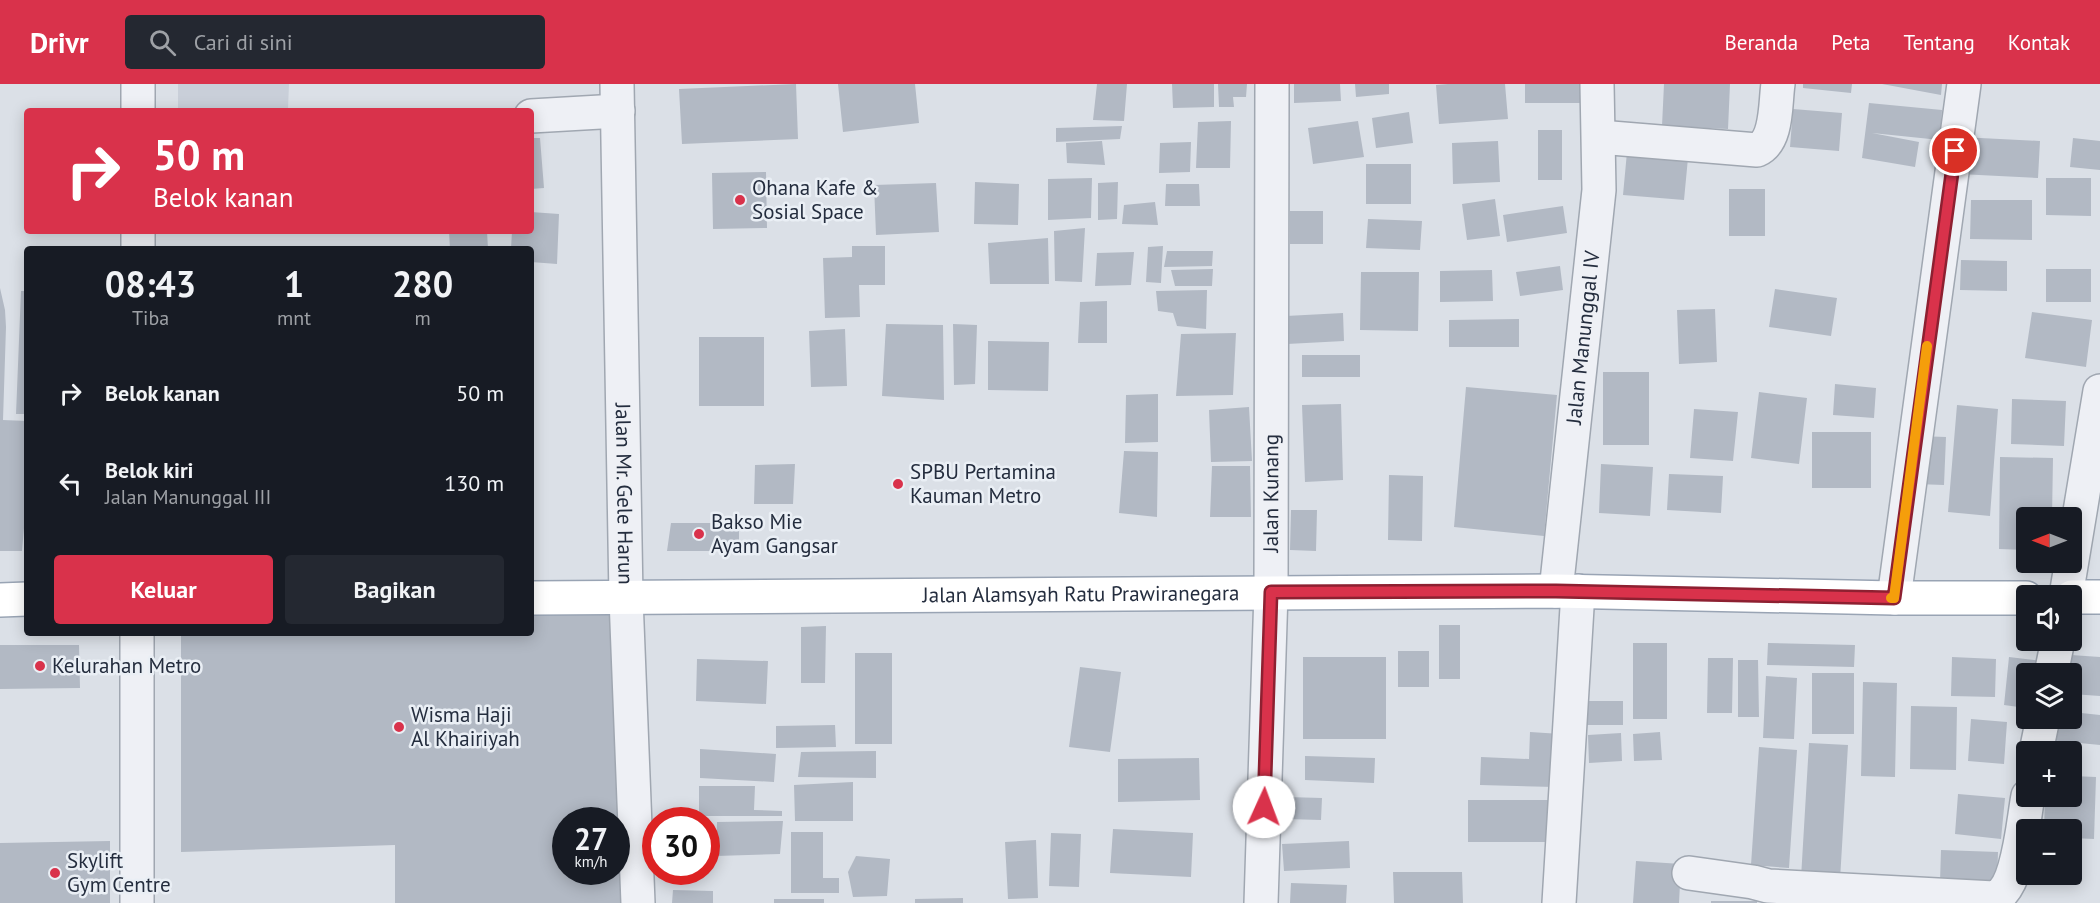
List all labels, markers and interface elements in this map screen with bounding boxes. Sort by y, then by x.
search box [125,15,545,69]
text: Drivr [30,24,89,61]
icon: search [146,26,179,59]
text: Cari di sini [194,28,293,56]
text: Beranda [1725,29,1798,56]
text: Peta [1831,29,1870,56]
text: Tentang [1903,29,1975,56]
text: Kontak [2008,29,2070,56]
pin [1929,125,1980,176]
text: 50 m [153,127,245,182]
icon: right [54,132,132,210]
icon: arrive [1938,134,1971,167]
place label: Ohana Kafe & Sosial Space [752,174,878,225]
text: Belok kanan [153,180,293,214]
marker: Ohana Kafe & Sosial Space [733,193,747,207]
street label: Jalan Manunggal IV [1560,249,1605,427]
text: 08:43 [105,260,196,307]
text: 1 [284,260,304,307]
text: 280 [392,260,453,307]
text: Tiba [132,305,169,331]
text: mnt [277,305,311,331]
text: m [414,305,431,331]
icon: right [54,377,87,410]
text: Belok kanan [105,379,220,407]
text: 50 m [456,379,504,407]
street label: Jalan Mr. Gele Harun [610,402,640,585]
street label: Jalan Kunang [1257,434,1284,553]
text: Belok kiri [105,456,194,484]
place label: SPBU Pertamina Kauman Metro [910,458,1056,509]
icon: left [54,467,87,500]
text: 130 m [444,469,504,497]
marker: SPBU Pertamina Kauman Metro [891,477,905,491]
text: Jalan Manunggal III [105,484,271,510]
north arrow [2016,507,2082,573]
map controls [2016,507,2082,885]
place label: Bakso Mie Ayam Gangsar [711,508,838,559]
marker: Bakso Mie Ayam Gangsar [692,527,706,541]
button: Keluar [54,555,273,624]
button: Bagikan [285,555,504,624]
street label: Jalan Alamsyah Ratu Prawiranegara [921,579,1239,608]
button: sound [2016,585,2082,651]
place label: Kelurahan Metro [52,652,201,679]
marker: Kelurahan Metro [33,659,47,673]
button: layers [2016,663,2082,729]
place label: Wisma Haji Al Khairiyah [411,701,520,752]
marker: Wisma Haji Al Khairiyah [392,720,406,734]
button: + [2016,741,2082,807]
position arrow [1232,775,1296,839]
speed limit sign: 30 [642,807,720,885]
text: 27 [574,819,608,858]
button: − [2016,819,2082,885]
place label: Skylift Gym Centre [67,847,171,898]
text: km/h [575,852,607,871]
marker: Skylift Gym Centre [48,866,62,880]

